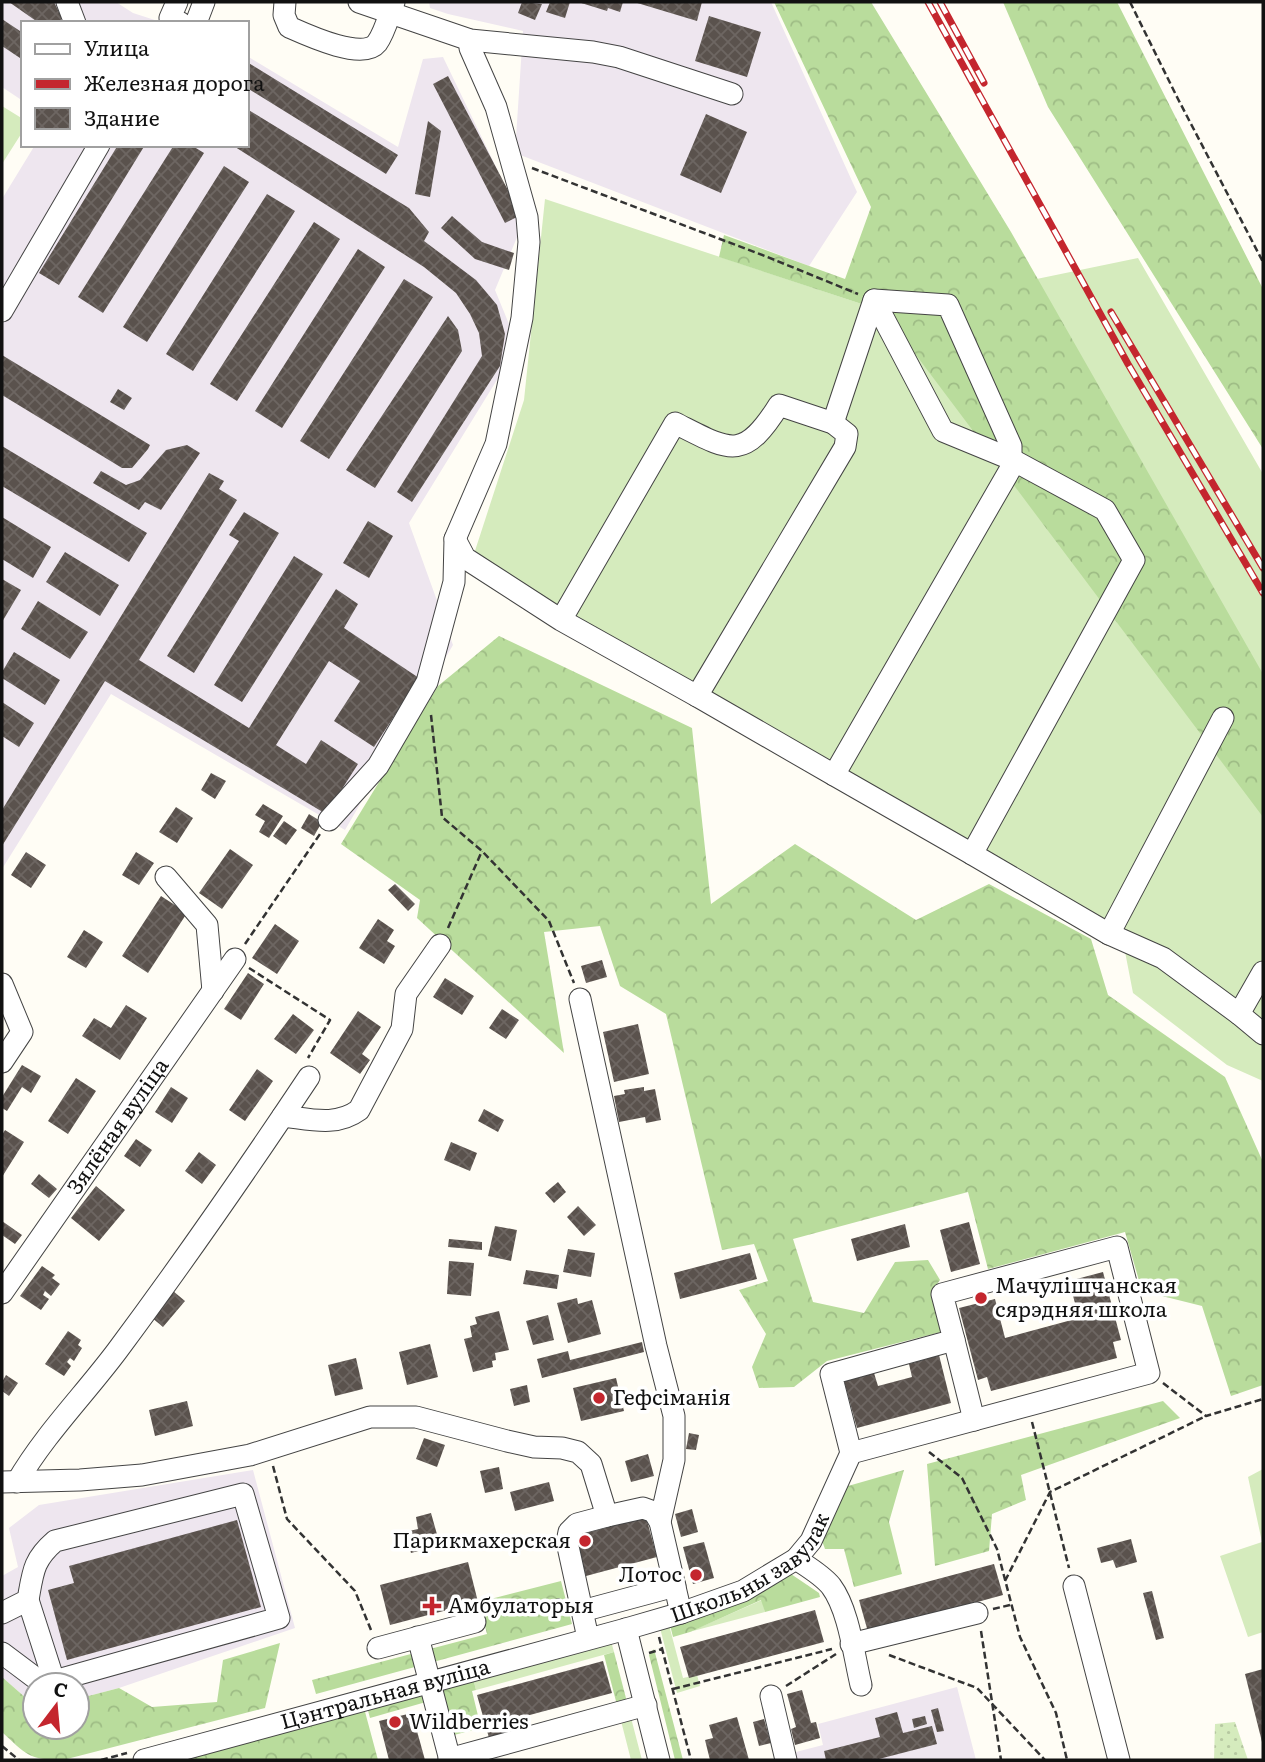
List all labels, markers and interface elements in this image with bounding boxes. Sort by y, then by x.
legend [21,21,248,147]
text: Улица [84,31,150,62]
text: Железная дорога [84,66,265,97]
text: Здание [84,101,160,132]
street label: Зялёная вуліца [58,1050,175,1199]
place label: Мачулішчанская сярэдняя школа [995,1268,1177,1323]
marker: Мачулішчанская сярэдняя школа [973,1290,989,1306]
place label: Гефсіманія [613,1380,731,1411]
marker: Гефсіманія [591,1390,607,1406]
street label: Школьны завулак [665,1506,835,1629]
place label: Парикмахерская [392,1523,571,1554]
marker: Парикмахерская [577,1533,593,1549]
place label: Лотос [619,1557,682,1588]
marker: Лотос [688,1567,704,1583]
place label: Амбулаторыя [448,1588,594,1619]
marker: Амбулаторыя [422,1596,442,1616]
street label: Цэнтральная вуліца [277,1649,493,1735]
north arrow [21,1671,91,1741]
text: С [51,1673,71,1704]
place label: Wildberries [409,1704,529,1735]
marker: Wildberries [387,1714,403,1730]

